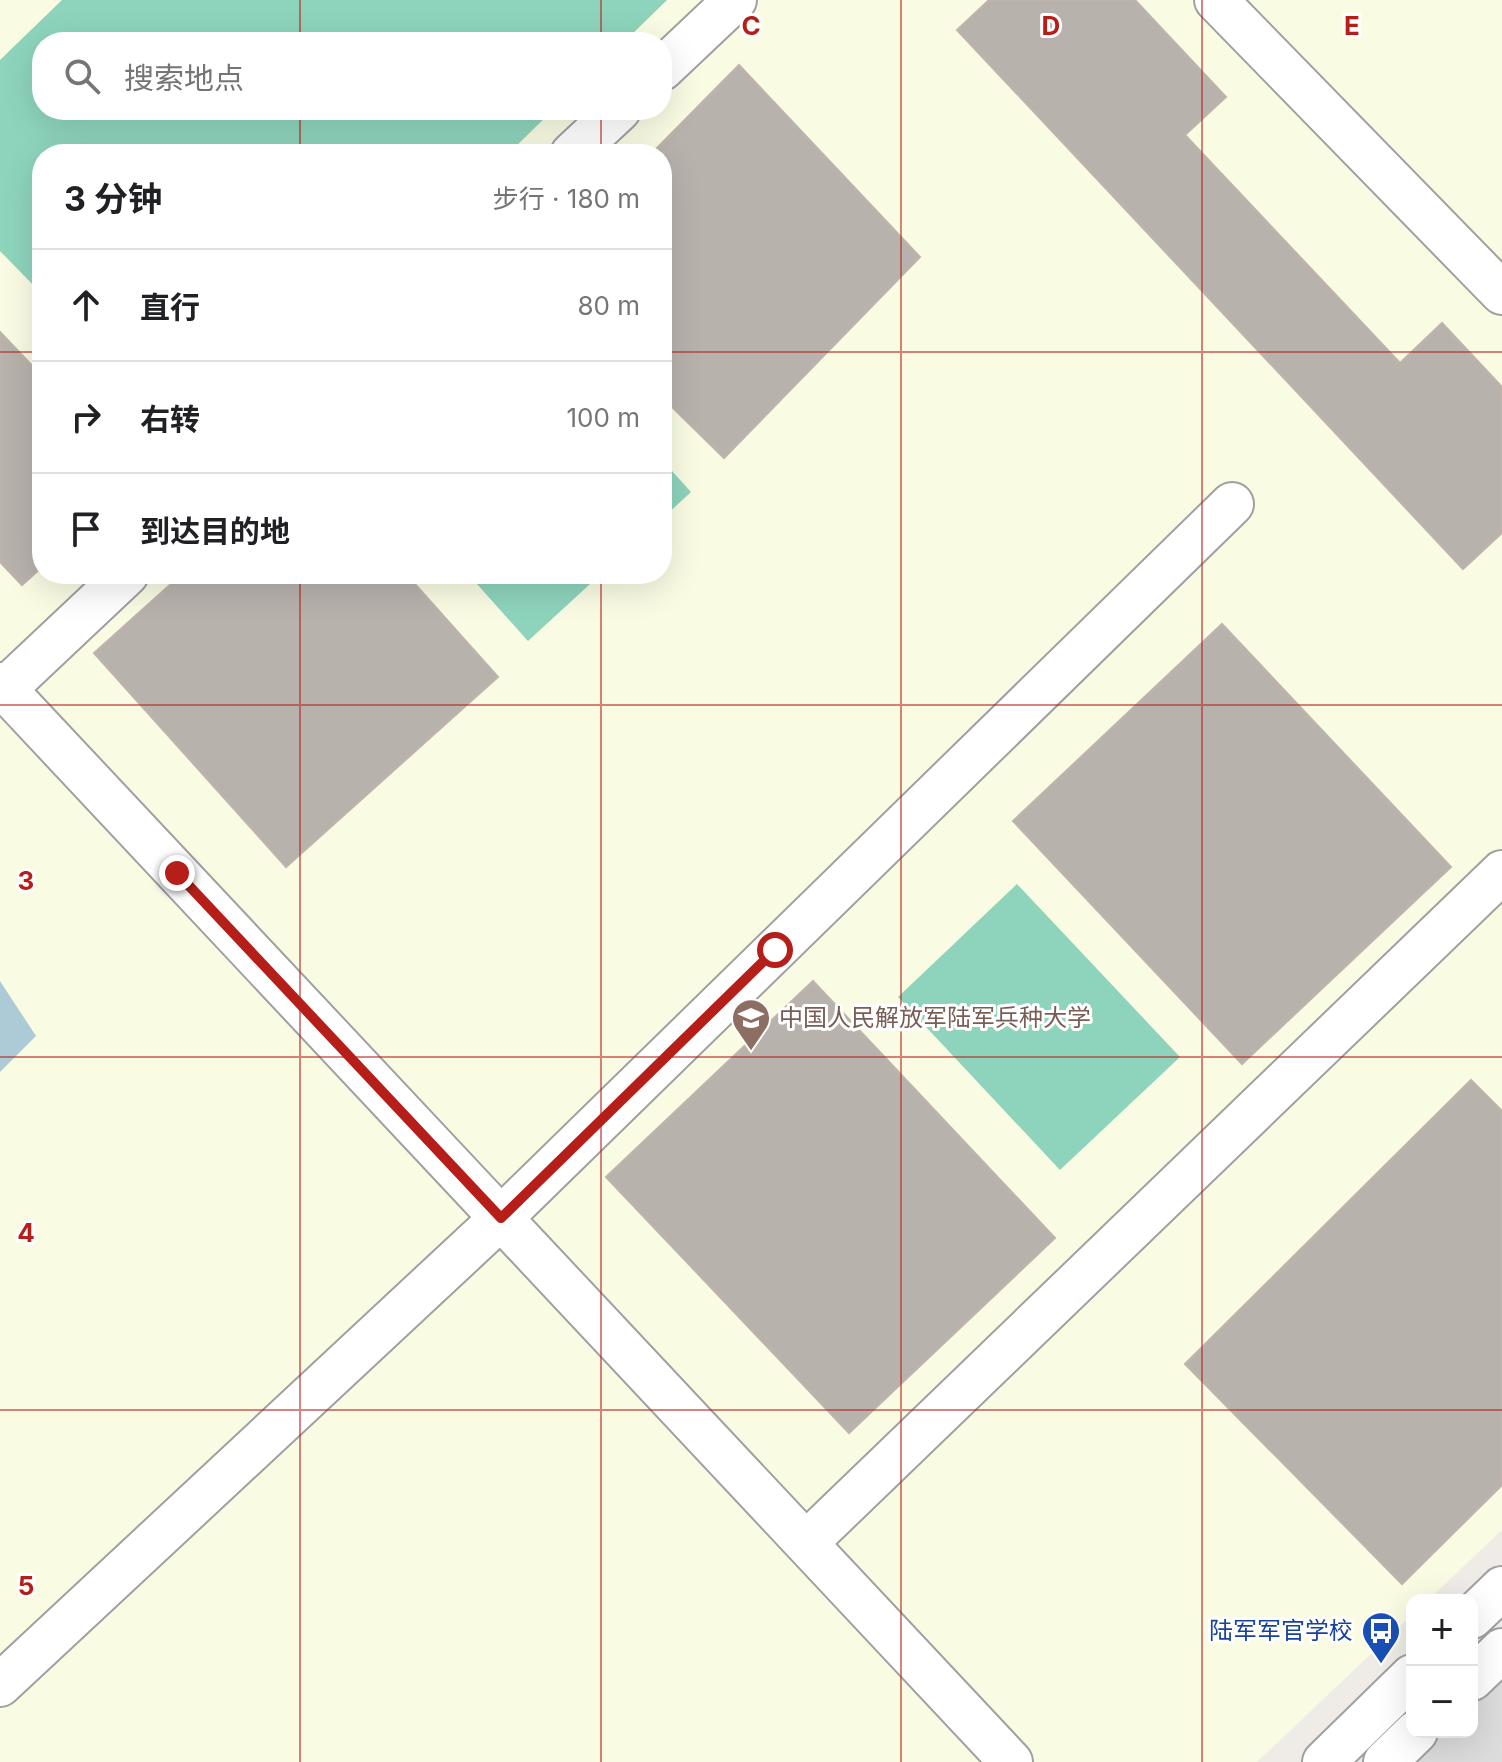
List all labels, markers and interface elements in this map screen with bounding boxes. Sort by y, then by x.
text: C [741,10,761,41]
text: D [1042,10,1060,41]
text: E [1344,10,1360,41]
search box [32,32,672,120]
icon: search [60,54,104,98]
text: 搜索地点 [124,60,244,96]
text: 3 分钟 [64,178,162,219]
text: 步行 · 180 m [493,183,640,214]
icon: ahead [64,283,108,327]
text: 直行 [140,289,200,325]
text: 80 m [577,290,640,321]
icon: right [64,395,108,439]
text: 右转 [140,401,200,437]
text: 100 m [567,402,640,433]
icon: arrive [64,507,108,551]
text: 到达目的地 [140,513,290,549]
route end [159,855,195,891]
text: 3 [18,865,34,896]
route start [757,932,793,968]
school or university icon: 中国人民解放军陆军兵种大学 [730,997,772,1052]
place label: 中国人民解放军陆军兵种大学 [779,1003,1091,1032]
text: 4 [17,1217,35,1248]
text: 5 [18,1570,34,1601]
map controls [1406,1594,1478,1738]
button: + [1406,1594,1478,1666]
bus stop icon: 陆军军官学校 [1360,1610,1402,1665]
place label: 陆军军官学校 [1209,1616,1353,1645]
button: − [1406,1666,1478,1738]

